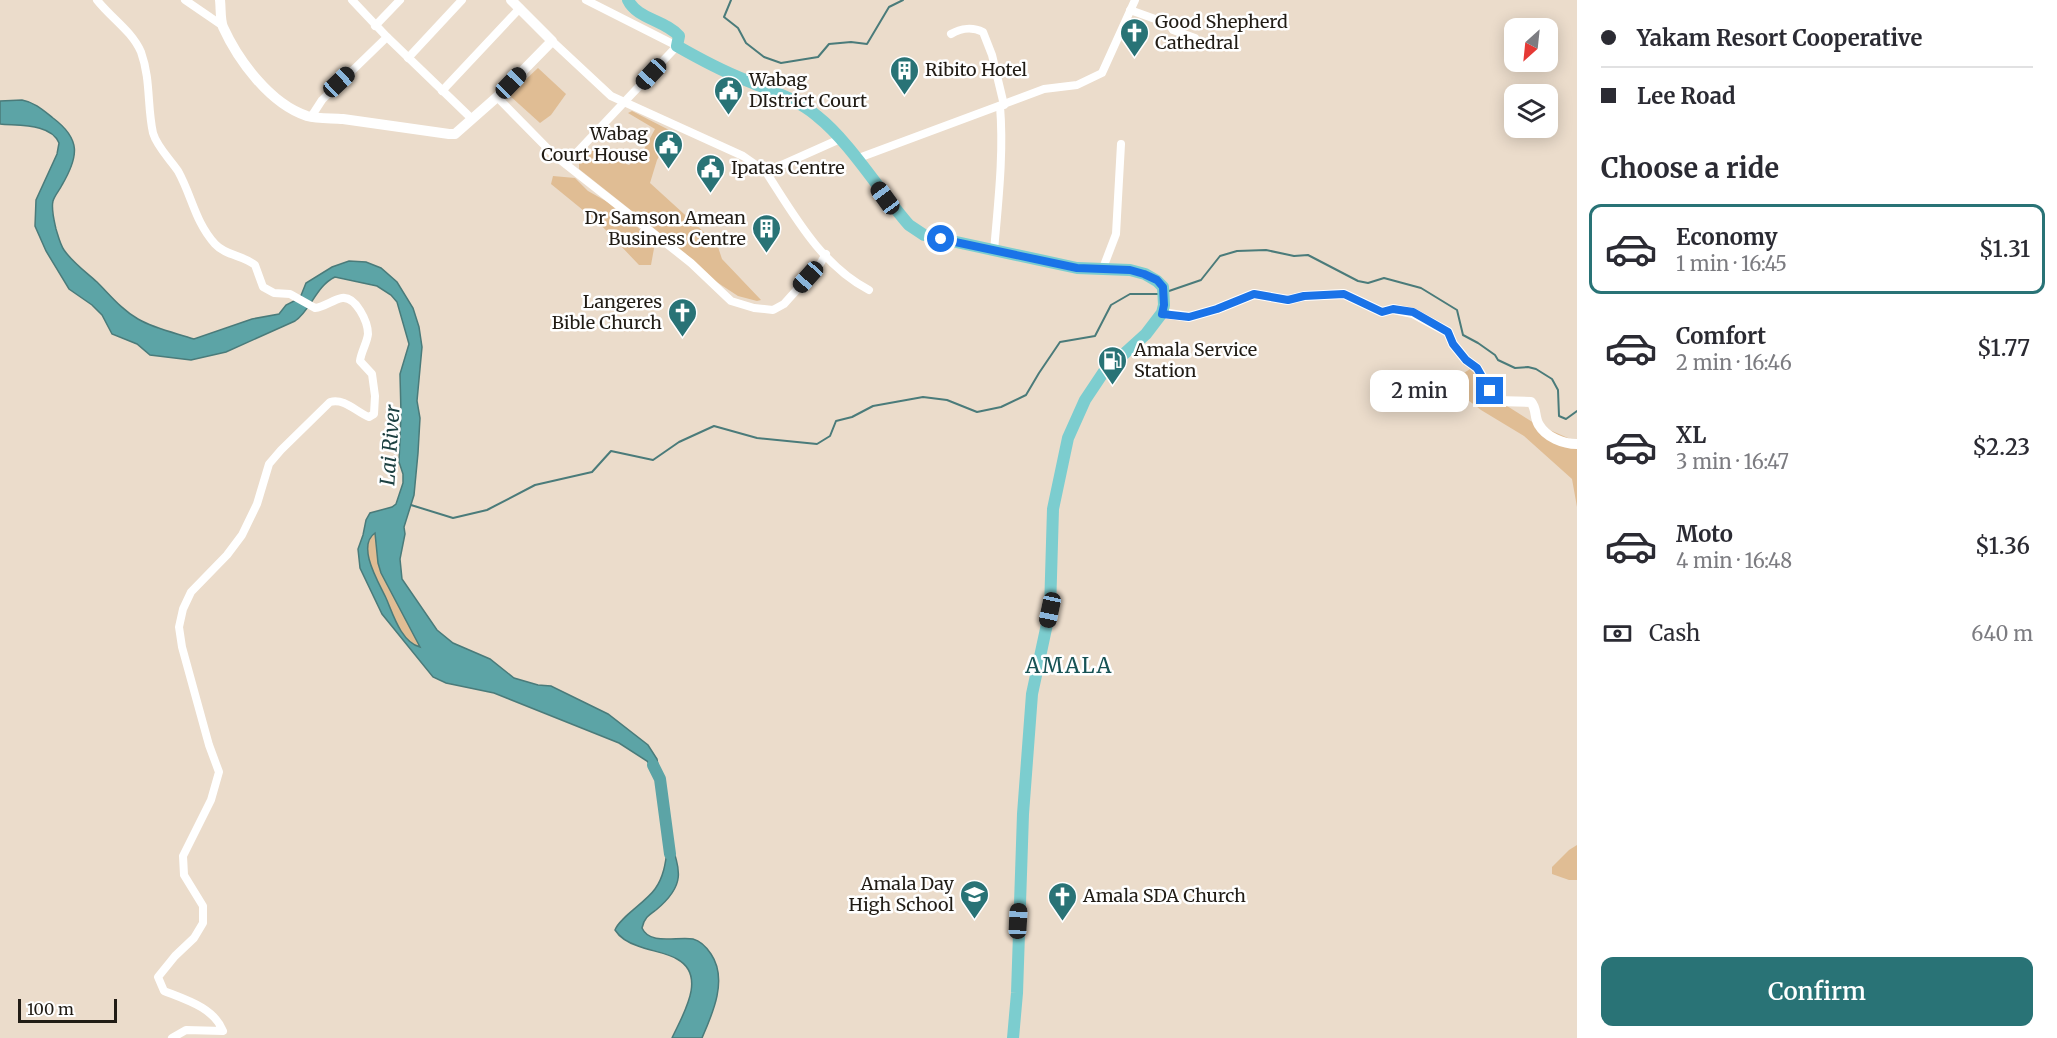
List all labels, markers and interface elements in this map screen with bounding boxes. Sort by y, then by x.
place label: Good Shepherd Cathedral [1155,10,1288,54]
church icon: Good Shepherd Cathedral [1118,16,1150,58]
north arrow [1504,18,1558,72]
map controls [1504,18,1558,138]
text: Yakam Resort Cooperative [1637,24,1922,52]
building icon: Ribito Hotel [888,54,920,96]
car [632,55,670,93]
place label: Ribito Hotel [925,58,1028,81]
car [320,63,358,101]
car [492,64,530,102]
place label: Wabag DIstrict Court [748,68,867,112]
public building icon: Wabag DIstrict Court [712,74,744,116]
text: Lee Road [1637,82,1736,110]
button: layers [1504,84,1558,138]
place label: Wabag Court House [541,122,648,166]
public building icon: Wabag Court House [653,128,685,170]
text: Choose a ride [1601,151,1779,185]
public building icon: Ipatas Centre [694,152,726,194]
place label: Ipatas Centre [731,156,845,179]
car [867,178,903,218]
place label: Dr Samson Amean Business Centre [585,206,746,250]
building icon: Dr Samson Amean Business Centre [751,212,783,254]
icon: car [1604,222,1658,276]
text: Economy [1676,223,1777,251]
route start [927,225,954,252]
text: $1.31 [1979,235,2030,263]
text: 1 min · 16:45 [1676,251,1787,276]
car [789,258,827,296]
place label: Langeres Bible Church [552,290,662,334]
church icon: Langeres Bible Church [667,296,699,338]
icon: car [1604,321,1658,375]
text: Comfort [1676,322,1766,350]
text: $1.77 [1977,334,2030,362]
place label: Amala Service Station [1133,338,1257,382]
fuel station icon: Amala Service Station [1097,344,1129,386]
text: 2 min · 16:46 [1676,350,1792,375]
callout: 2 min [1370,370,1469,412]
route end [1476,377,1503,404]
text: 2 min [1391,378,1448,403]
water label: Lai River [374,403,405,486]
icon: car [1604,420,1658,474]
text: XL [1676,421,1706,449]
text: $2.23 [1972,433,2030,461]
text: 3 min · 16:47 [1676,449,1789,474]
icon: car [1604,519,1658,573]
text: Moto [1676,520,1733,548]
text: $1.36 [1975,532,2030,560]
text: 4 min · 16:48 [1676,548,1792,573]
car [1037,591,1063,629]
icon: cash [1601,617,1634,650]
text: Cash [1649,619,1700,647]
text: 640 m [1971,621,2033,646]
district label: AMALA [1024,652,1113,679]
place label: Amala Day High School [849,872,955,916]
school or university icon: Amala Day High School [959,878,991,920]
church icon: Amala SDA Church [1046,880,1078,922]
place label: Amala SDA Church [1082,884,1246,907]
car [1008,903,1028,939]
button: Confirm [1601,957,2033,1026]
scale bar [18,996,117,1024]
text: 100 m [27,999,74,1019]

